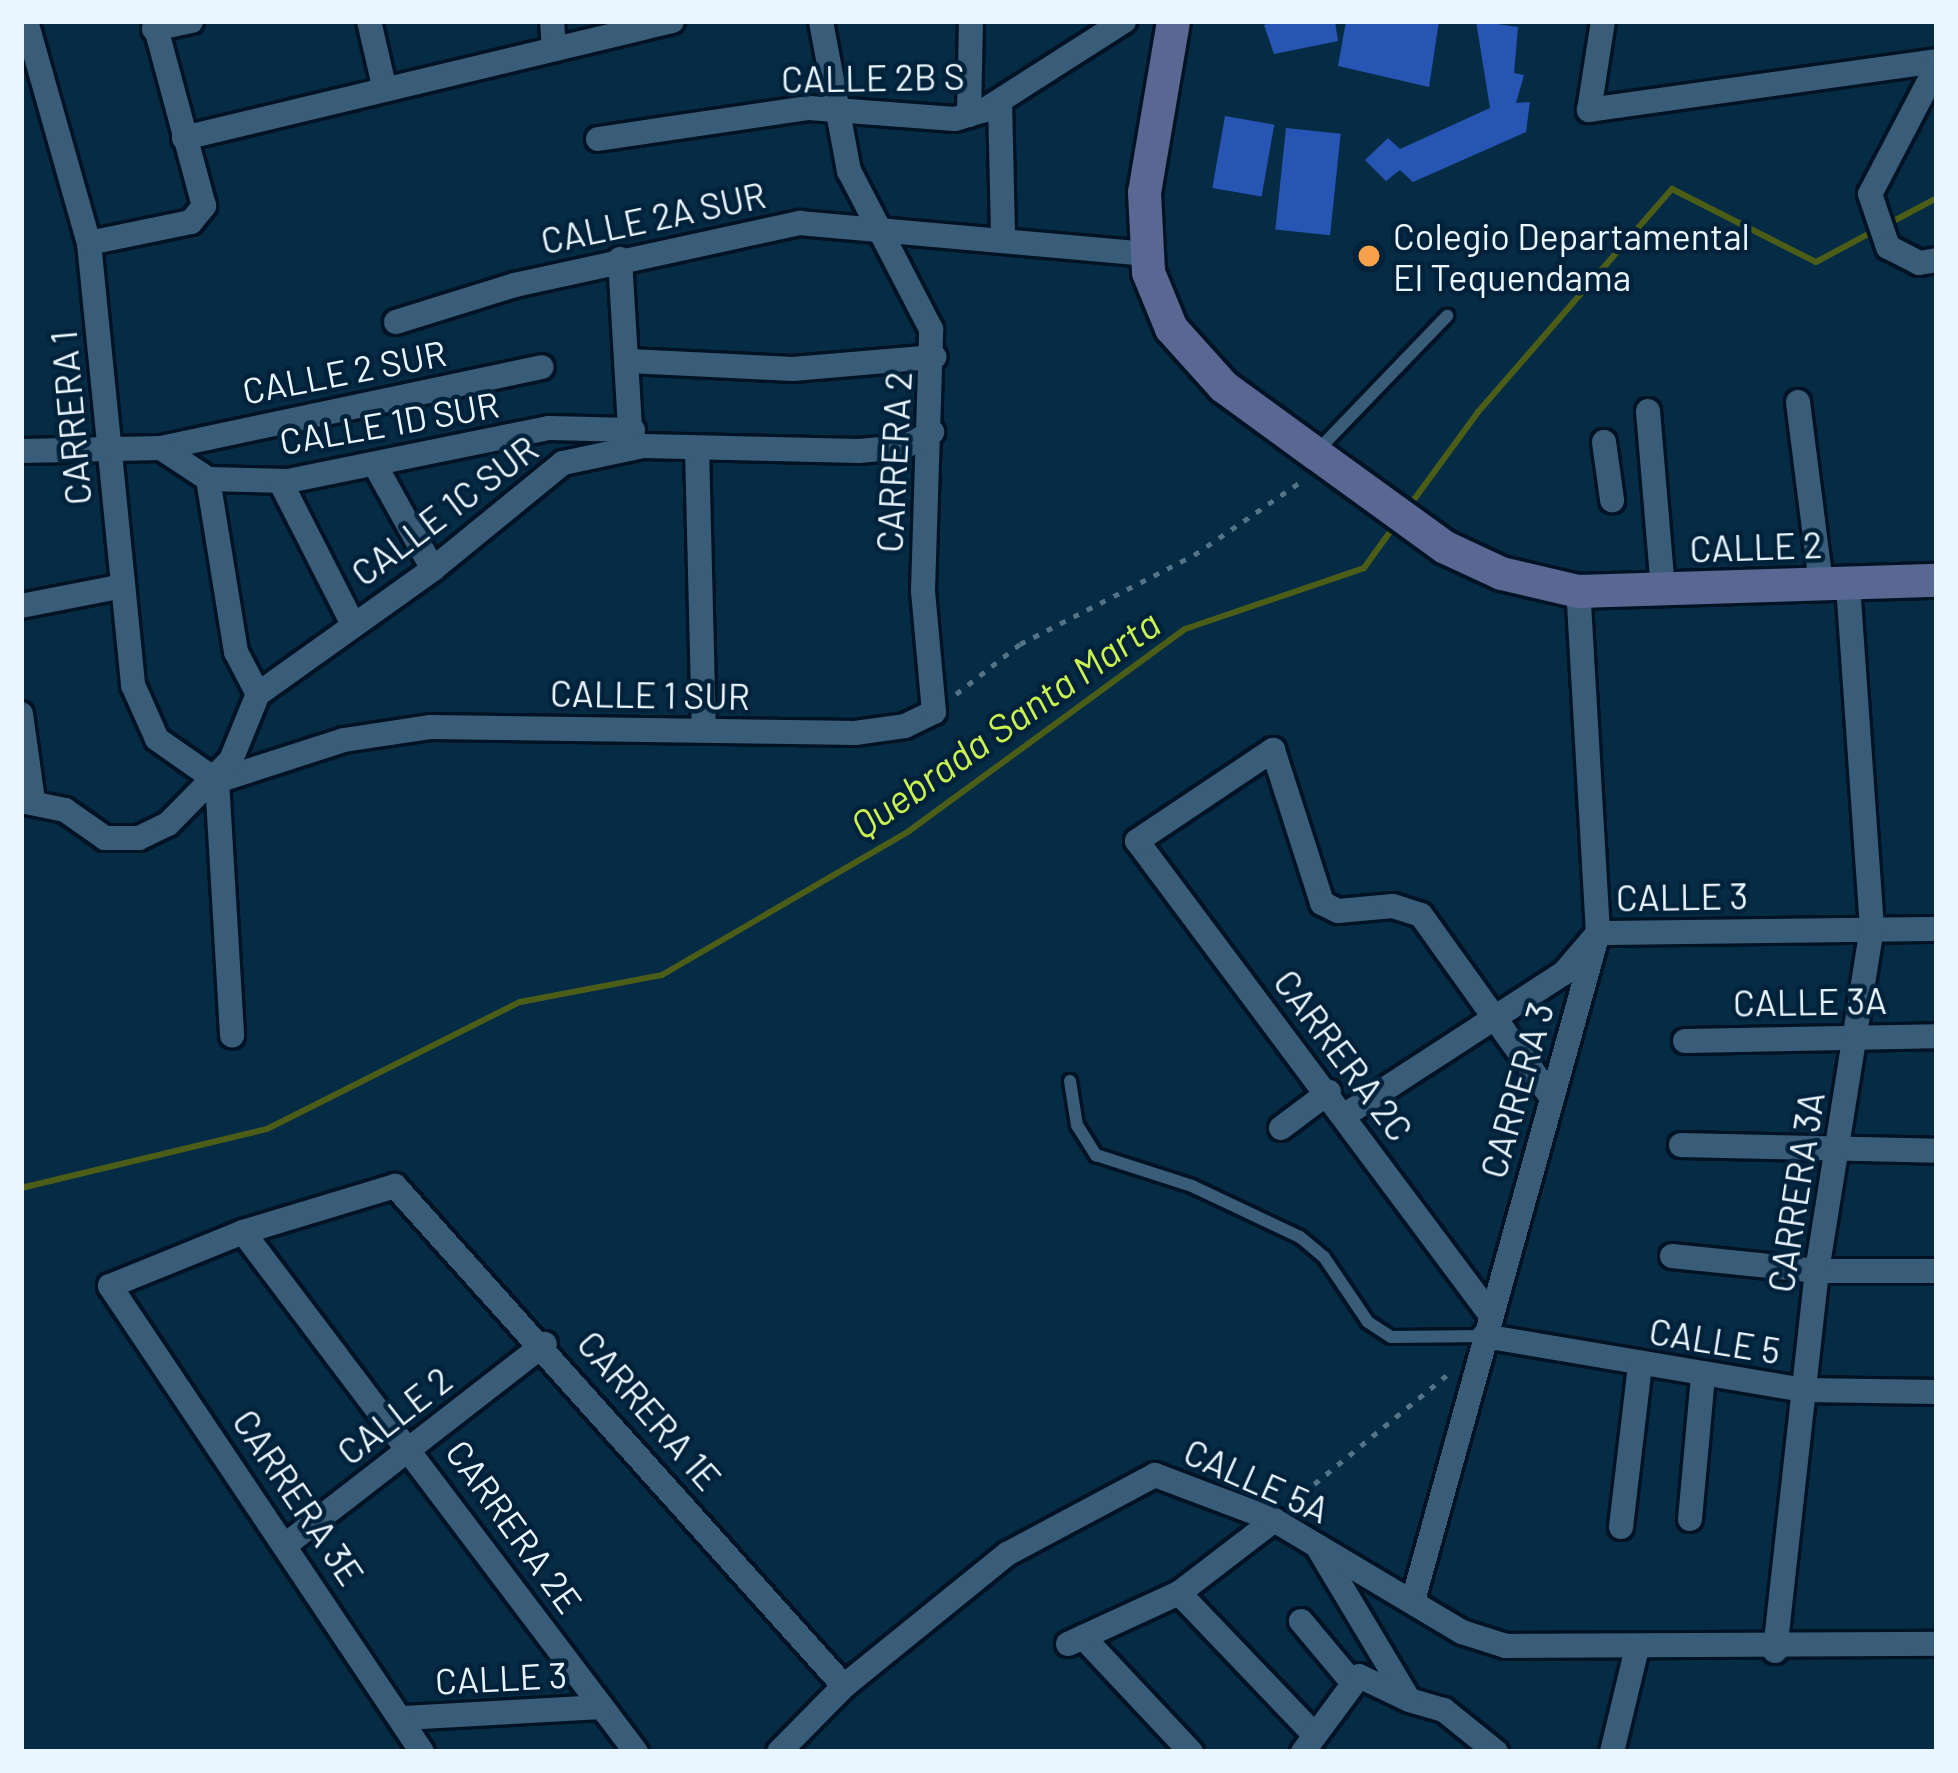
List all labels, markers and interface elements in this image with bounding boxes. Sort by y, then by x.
street label: CALLE 2B S [781,54,965,100]
street label: CALLE 2A SUR [537,172,769,262]
place label: Colegio Departamental El Tequendama [1393,213,1750,298]
marker: Colegio Departamental El Tequendama [1356,243,1382,269]
street label: CARRERA 1 [41,329,99,507]
street label: CALLE 2 SUR [239,330,449,412]
street label: CARRERA 2 [867,370,919,554]
street label: CALLE 1D SUR [276,381,502,463]
street label: CALLE 1C SUR [343,426,545,594]
street label: CALLE 2 [1689,522,1823,570]
water label: Quebrada Santa Marta [841,600,1169,848]
street label: CALLE 1 SUR [550,671,750,717]
street label: CALLE 3 [1616,873,1748,919]
street label: CARRERA 2C [1266,961,1422,1149]
street label: CALLE 3A [1733,978,1887,1024]
street label: CARRERA 3 [1470,997,1562,1183]
street label: CARRERA 3A [1758,1089,1832,1295]
street label: CALLE 5 [1646,1308,1784,1372]
street label: CARRERA 1E [569,1322,731,1498]
street label: CALLE 2 [328,1357,460,1473]
street label: CARRERA 3E [225,1401,373,1593]
street label: CALLE 5A [1178,1429,1336,1531]
street label: CARRERA 2E [438,1431,592,1621]
street label: CALLE 3 [434,1652,568,1702]

